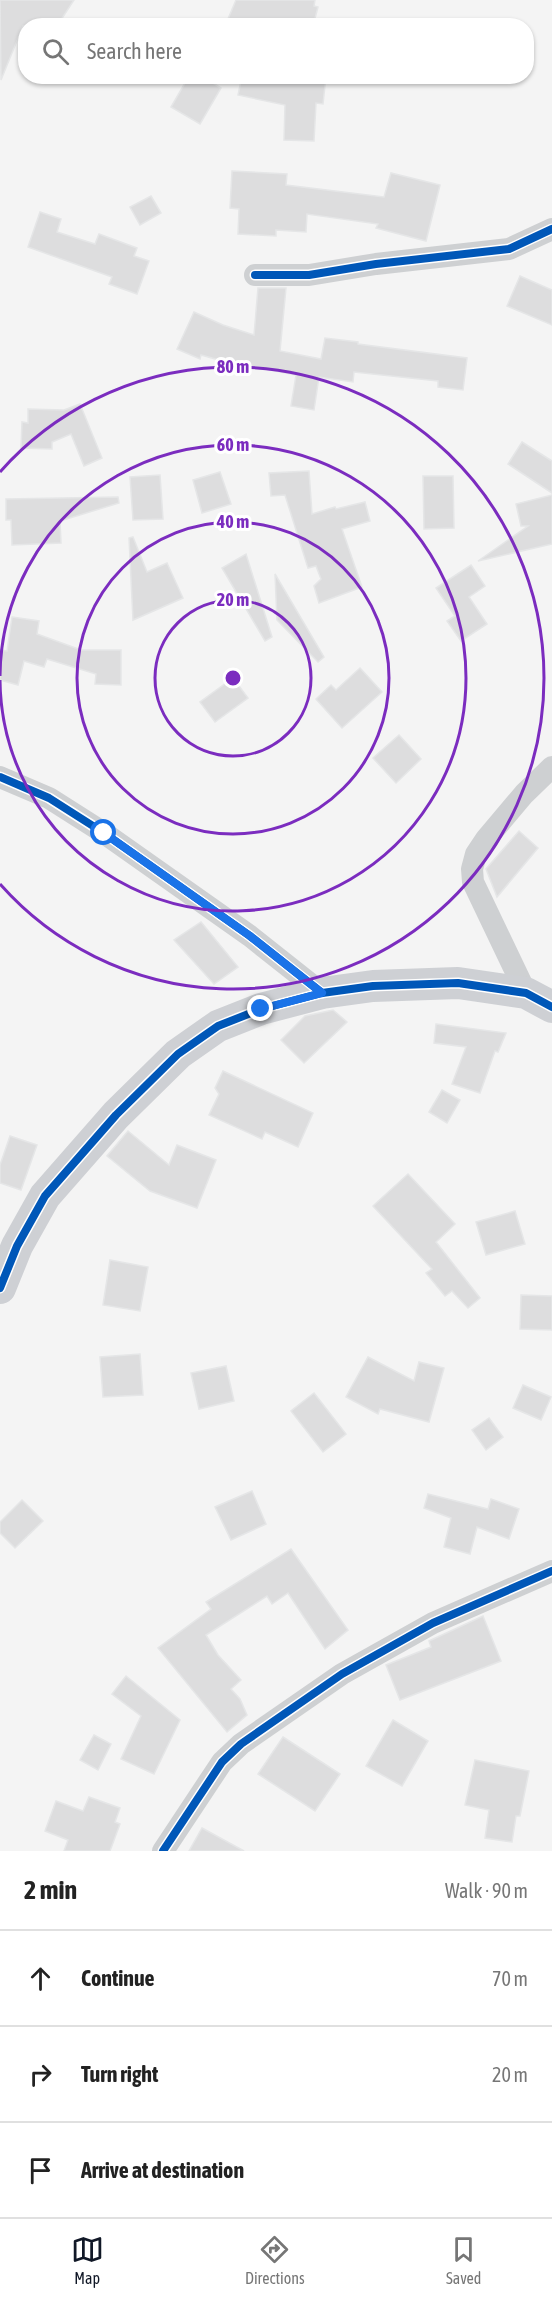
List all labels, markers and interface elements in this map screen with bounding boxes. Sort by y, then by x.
search box [18,18,534,84]
icon: search [39,35,72,68]
text: Search here [87,38,182,64]
text: 80 m [217,356,249,377]
text: 60 m [217,434,249,455]
text: 40 m [216,511,249,532]
text: 20 m [217,589,249,610]
centre of rings [223,668,243,688]
route start [90,819,116,845]
route end [247,995,273,1021]
text: 2 min [24,1875,77,1905]
text: Walk · 90 m [445,1879,528,1902]
icon: ahead [24,1962,57,1995]
text: Continue [81,1965,155,1991]
text: 70 m [492,1967,528,1990]
icon: right [24,2058,57,2091]
text: Turn right [81,2061,158,2087]
text: 20 m [492,2063,528,2086]
icon: arrive [24,2154,57,2187]
text: Arrive at destination [81,2157,244,2183]
tab: Map [71,2233,104,2287]
tab: Directions [245,2233,305,2287]
tab: Saved [446,2233,481,2287]

